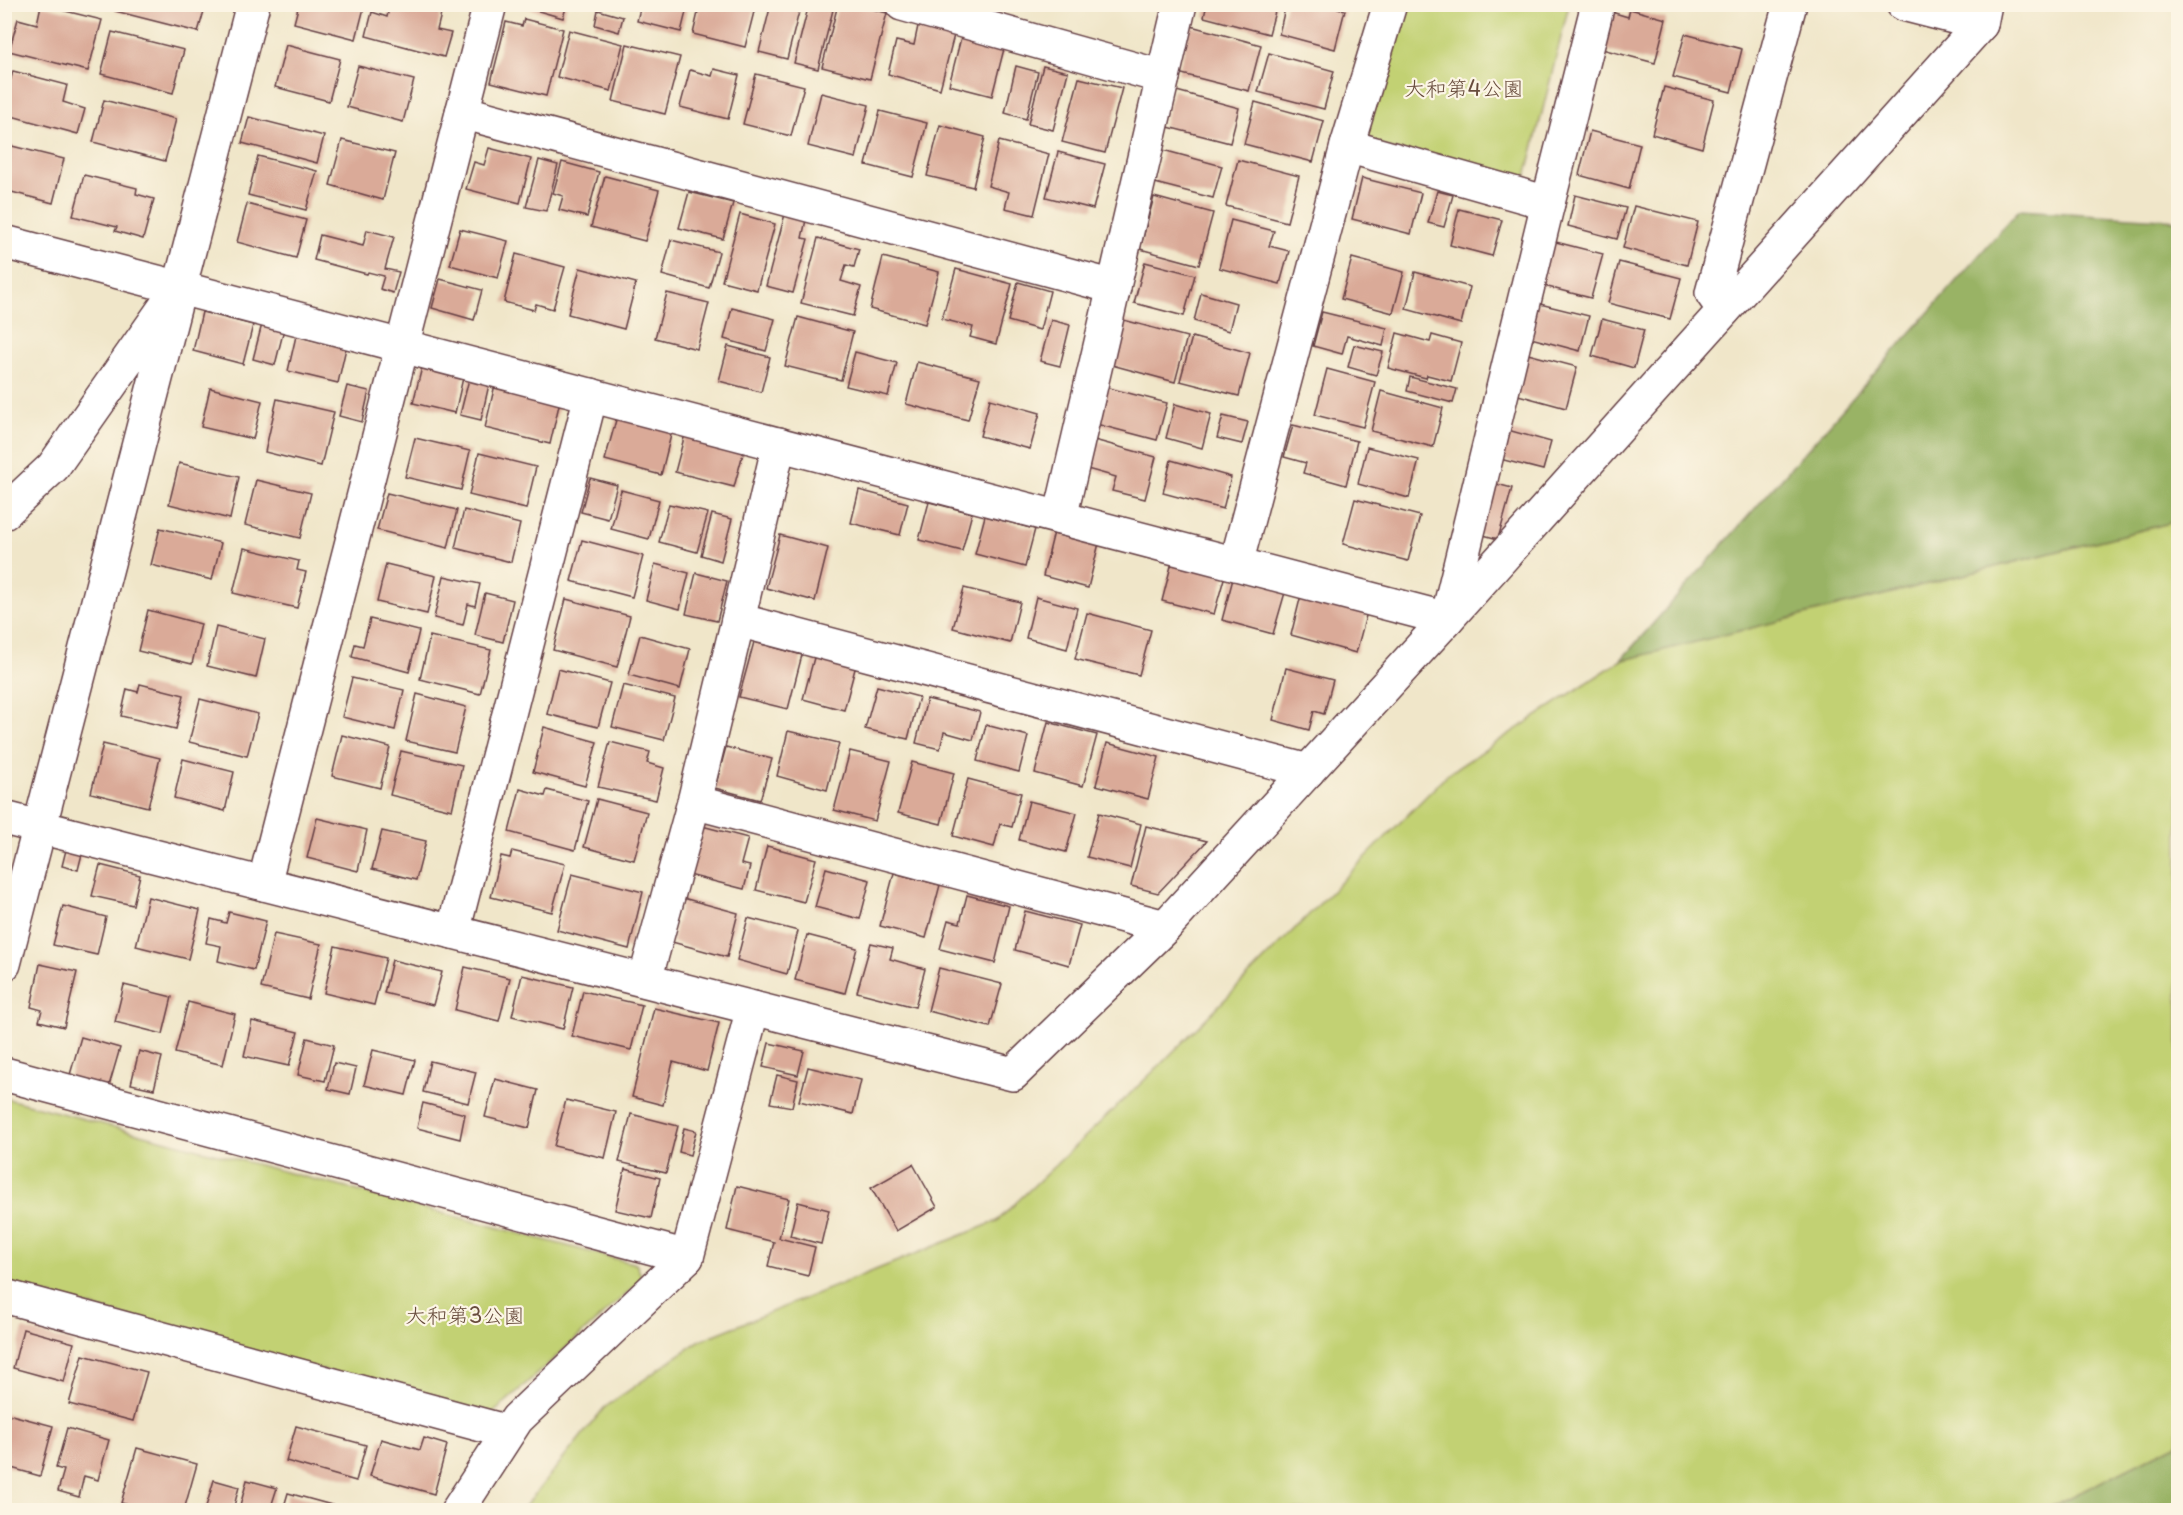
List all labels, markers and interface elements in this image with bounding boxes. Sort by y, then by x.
park label: 大和第4公園 [1405,71,1523,103]
park label: 大和第3公園 [406,1298,524,1330]

